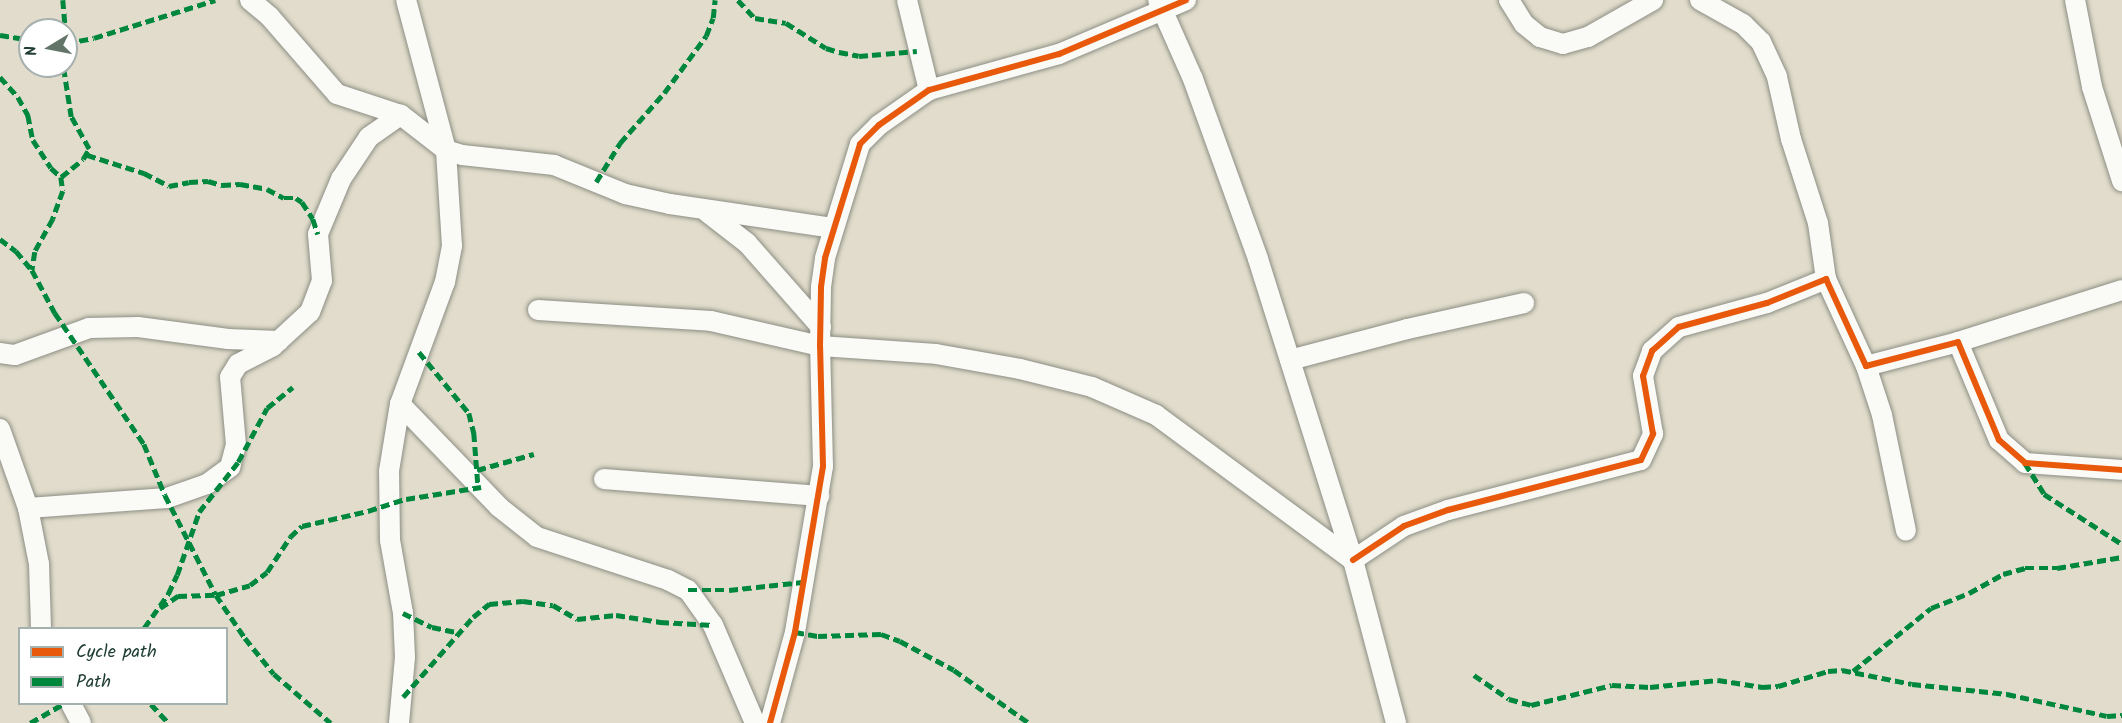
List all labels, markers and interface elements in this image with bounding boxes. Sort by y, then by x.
north arrow [18,18,78,78]
text: N [19,44,45,58]
legend [18,627,228,705]
text: Cycle path [76,638,157,667]
text: Path [76,668,111,697]

